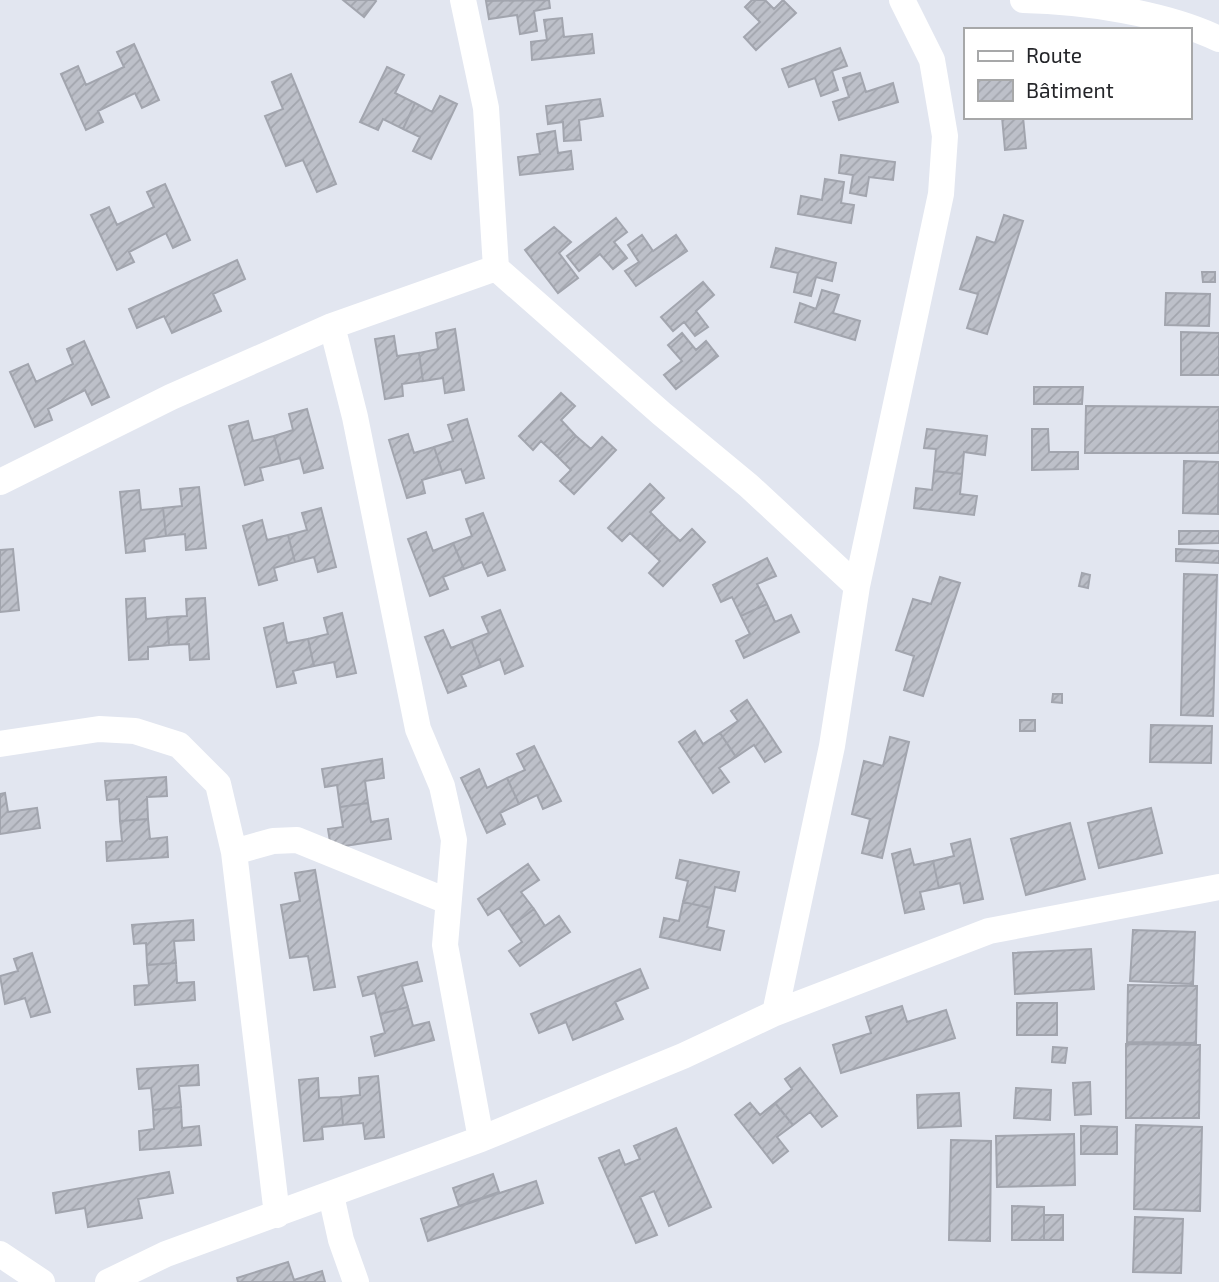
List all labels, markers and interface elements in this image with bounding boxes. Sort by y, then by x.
legend [964,28,1191,119]
text: Route [1026,42,1082,67]
text: Bâtiment [1026,77,1114,102]

